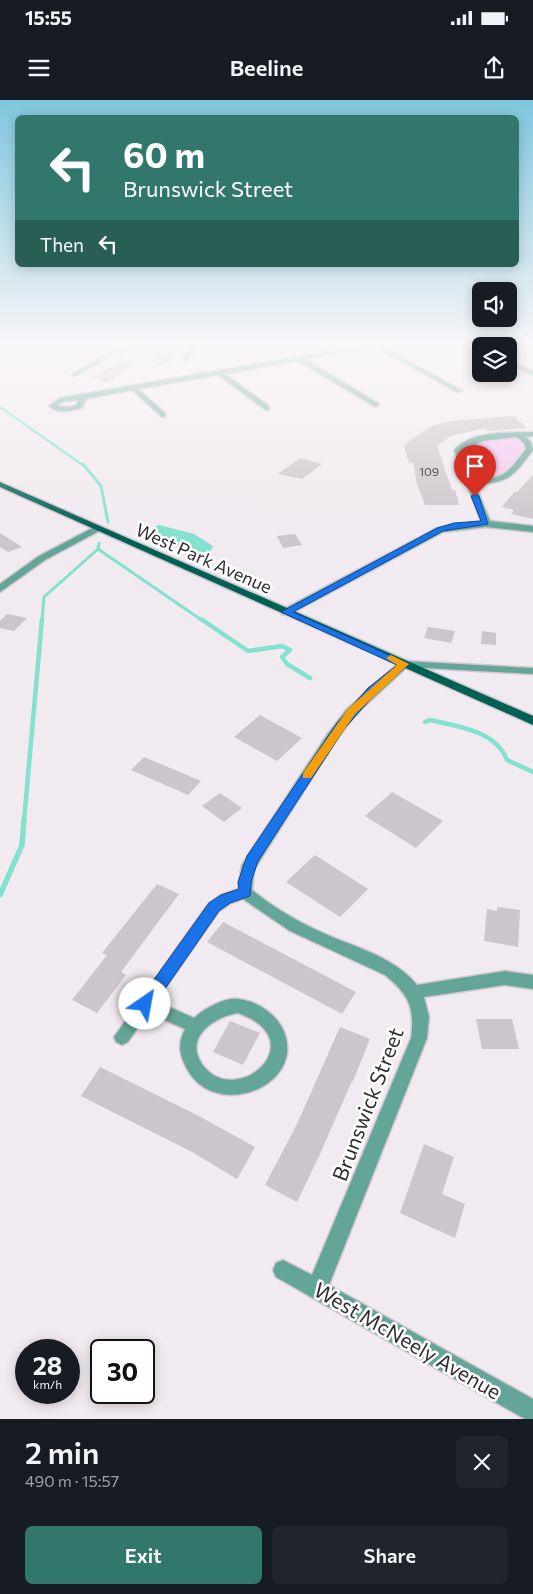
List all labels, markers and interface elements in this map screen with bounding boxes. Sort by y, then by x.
text: 15:55 [25,6,72,29]
icon: menu [25,54,53,82]
text: Beeline [230,54,303,81]
icon: share [480,54,508,82]
text: 60 m [123,132,205,175]
icon: left [40,135,105,200]
text: Brunswick Street [123,175,293,202]
icon: left [94,230,122,258]
text: Then [40,233,84,256]
map controls [472,282,517,382]
button: sound [472,282,517,327]
button: layers [472,337,517,382]
pin [454,445,496,496]
icon: arrive [461,452,489,480]
house number: 109 [419,464,439,478]
street label: West Park Avenue [133,518,275,598]
position arrow [118,977,170,1029]
street label: Brunswick Street [326,1024,408,1184]
street label: West McNeely Avenue [310,1276,506,1404]
speed limit sign: 30 [90,1339,155,1404]
text: 28 [33,1350,62,1380]
text: km/h [33,1377,62,1391]
text: 2 min [25,1433,99,1470]
button: close [456,1436,508,1488]
text: 490 m · 15:57 [25,1471,119,1490]
button: Exit [25,1526,262,1584]
button: Share [272,1526,508,1584]

